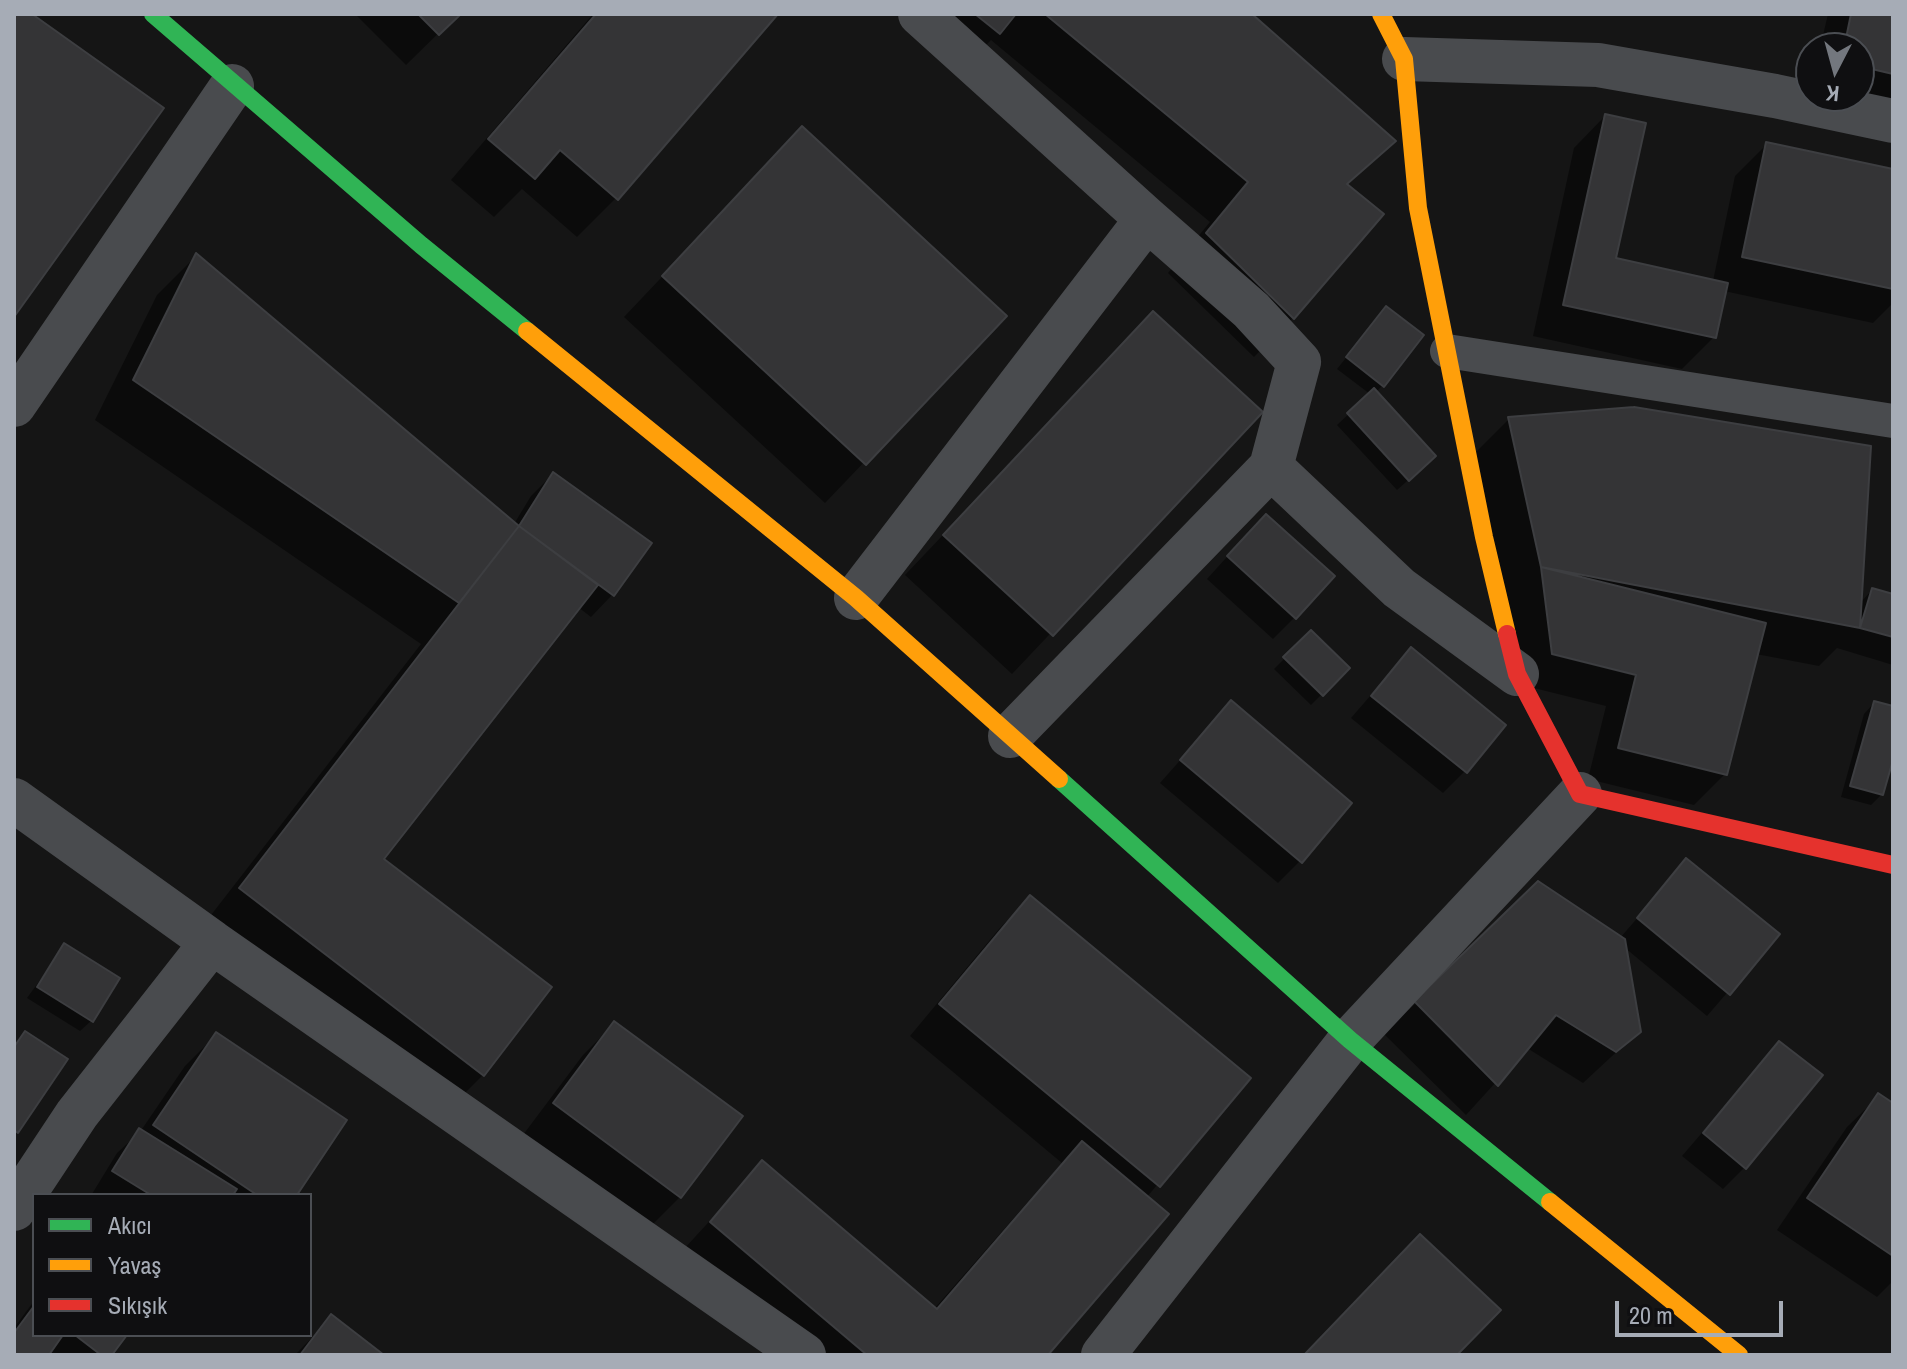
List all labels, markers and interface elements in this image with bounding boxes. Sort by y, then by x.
north arrow [1795,32,1875,112]
text: K [1825,78,1841,109]
legend [32,1193,312,1337]
text: Akıcı [108,1209,152,1241]
text: Yavaş [108,1249,161,1281]
scale bar [1619,1285,1787,1335]
text: Sıkışık [108,1289,167,1321]
text: 20 m [1629,1299,1673,1331]

